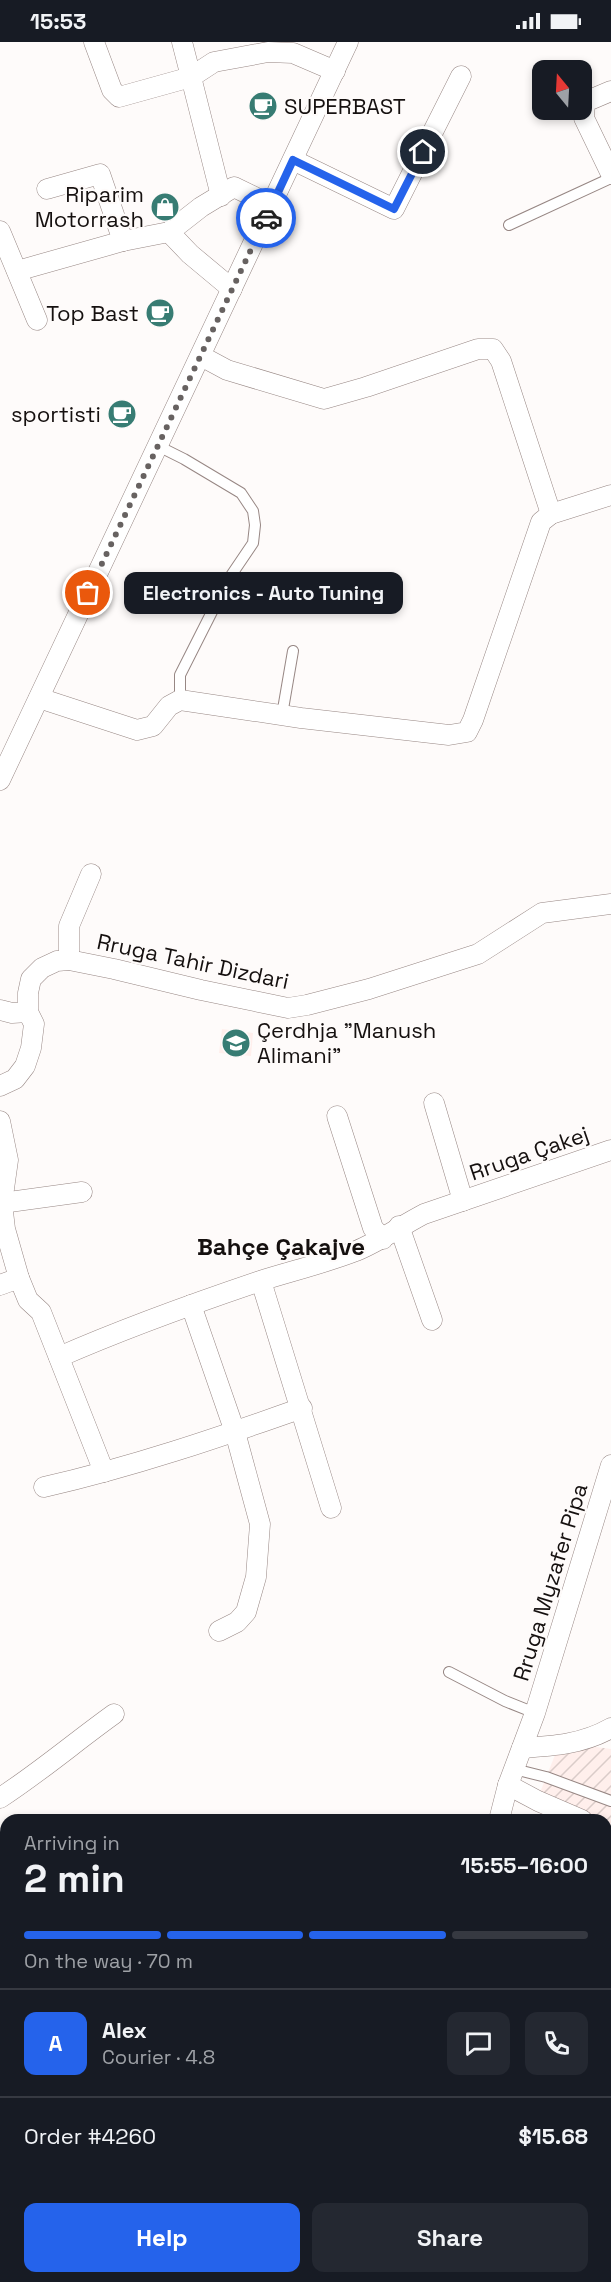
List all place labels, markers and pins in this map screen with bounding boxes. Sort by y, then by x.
cafe icon: SUPERBAST [247,90,279,122]
place label: SUPERBAST [284,92,406,120]
pin [397,126,448,177]
place label: Riparim Motorrash [35,180,144,233]
shop icon: Riparim Motorrash [149,191,181,223]
cafe icon: Top Bast [144,297,176,329]
place label: Top Bast [46,299,139,327]
cafe icon: sportisti [106,398,138,430]
place label: sportisti [11,400,101,428]
pin [62,567,113,618]
callout: Electronics - Auto Tuning [124,572,403,614]
place label: Çerdhja "Manush Alimani" [257,1016,436,1069]
school or university icon: Çerdhja "Manush Alimani" [220,1027,252,1059]

